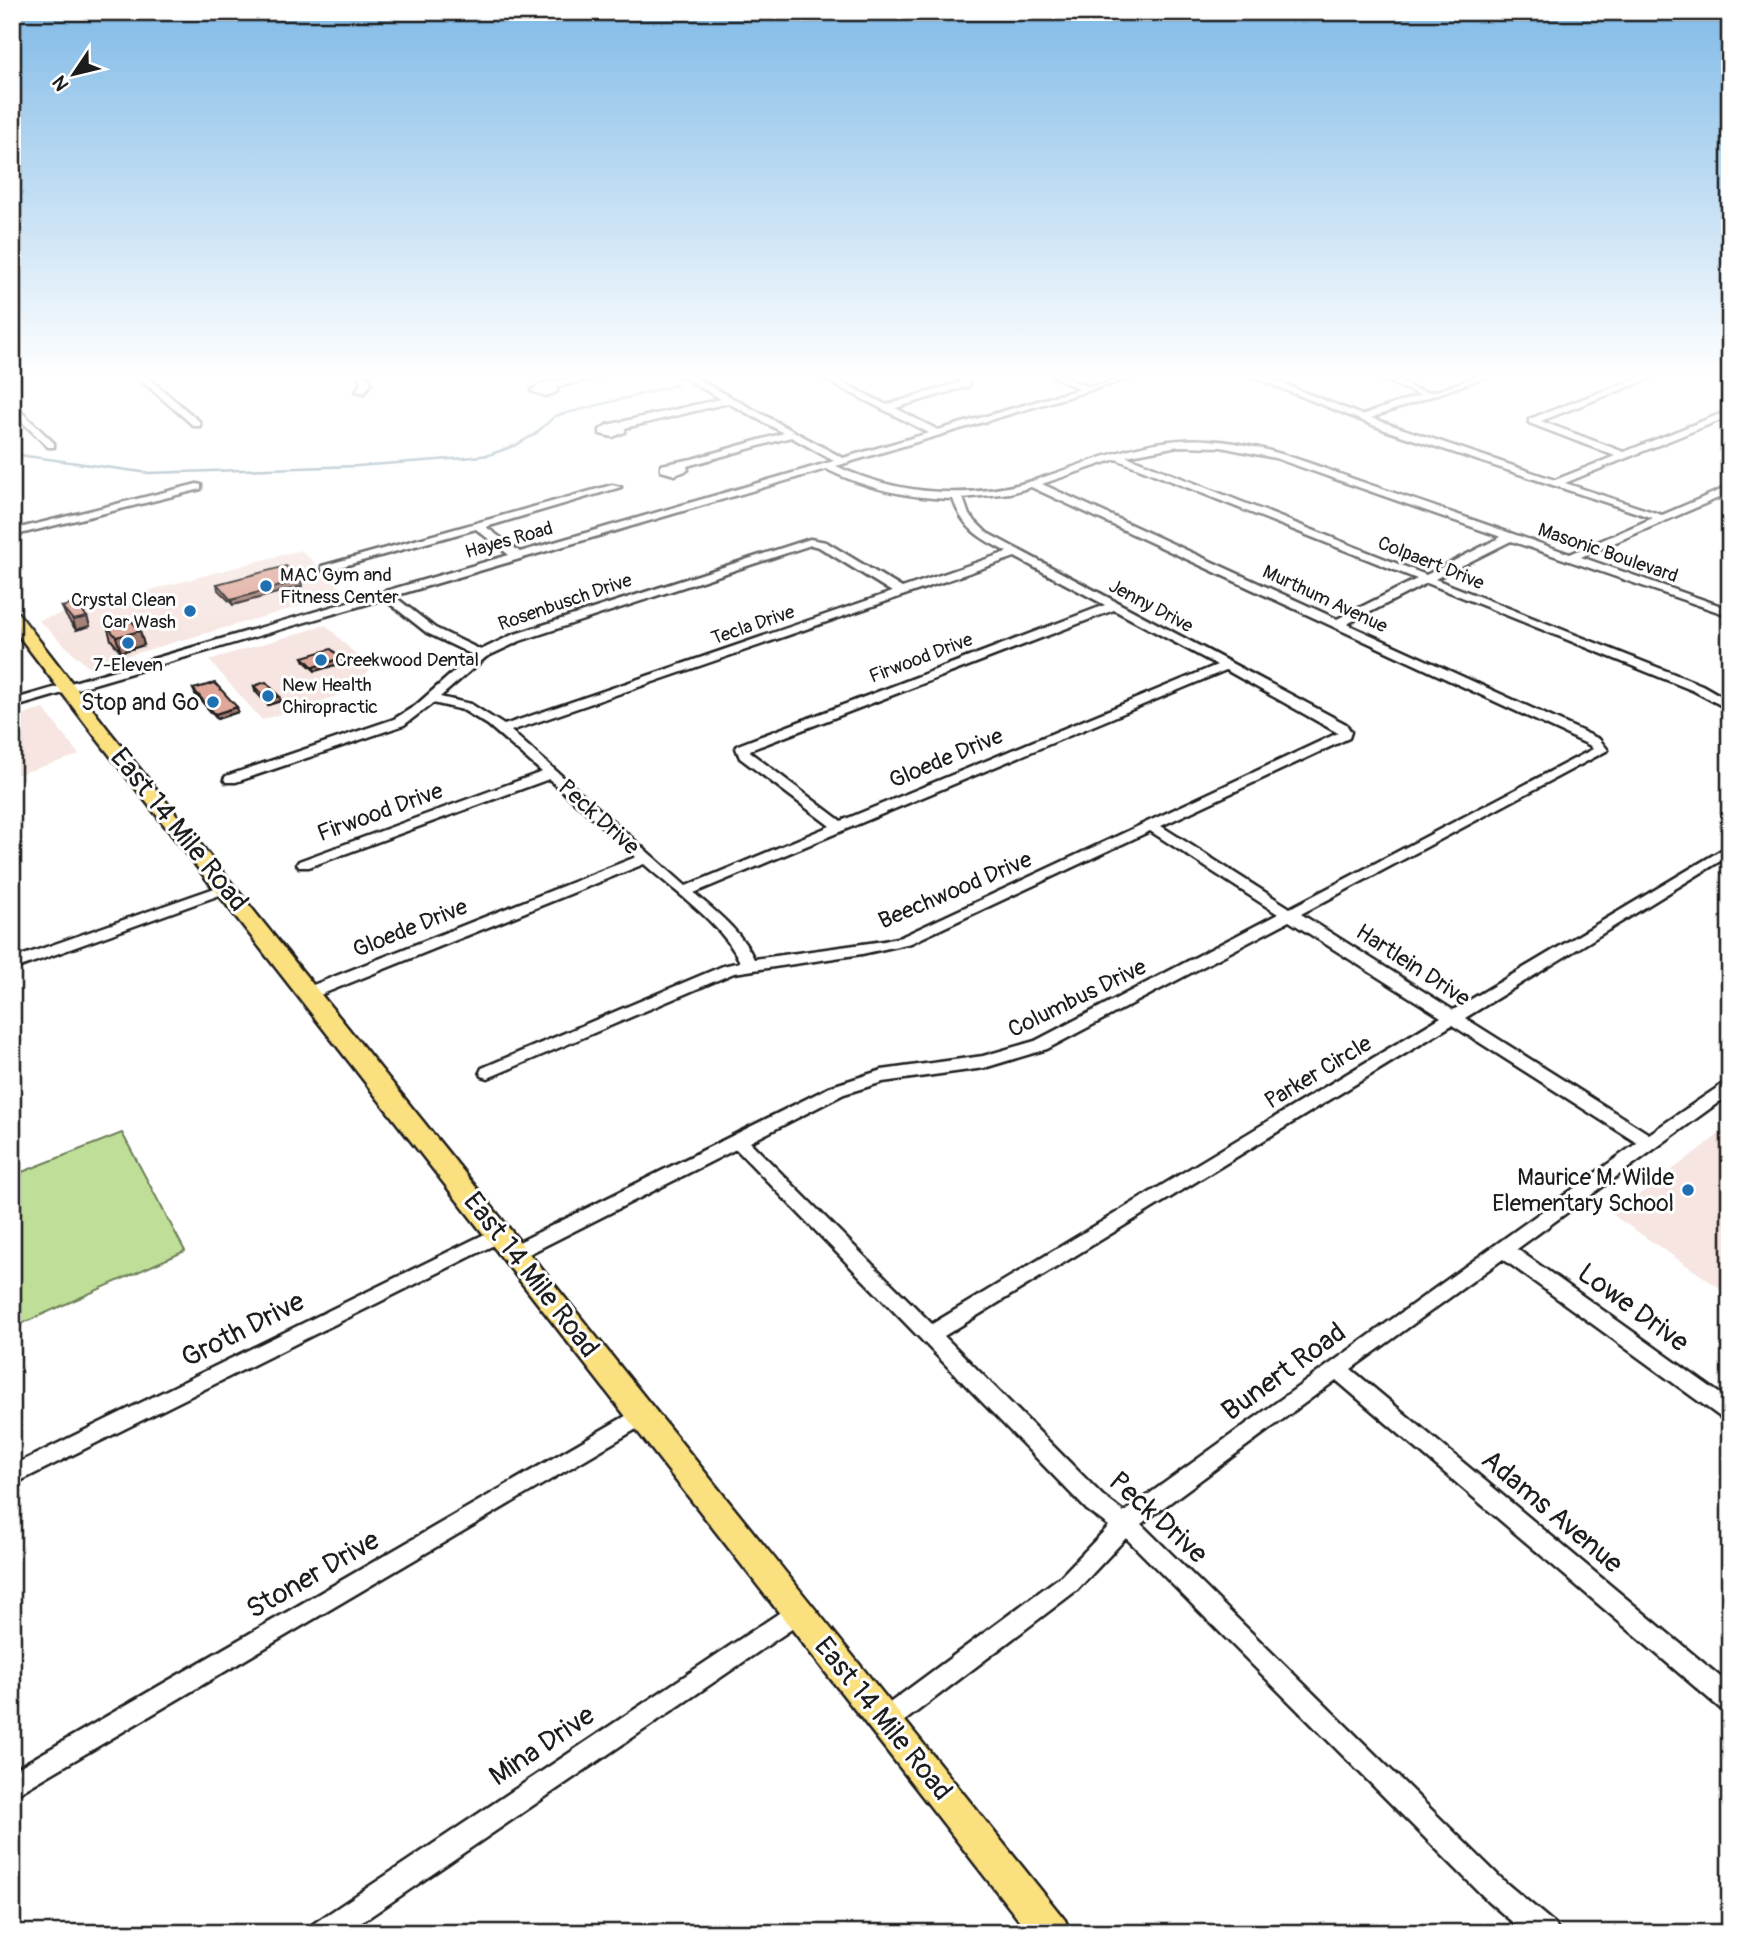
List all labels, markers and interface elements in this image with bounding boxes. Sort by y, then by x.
north arrow [38,38,108,108]
text: N [47,71,74,95]
street label: Hayes Road [462,516,556,564]
street label: Masonic Boulevard [1535,518,1681,588]
street label: Colpaert Drive [1374,531,1488,595]
street label: Murthum Avenue [1259,560,1392,639]
place label: MAC Gym and Fitness Center [280,563,399,609]
street label: Rosenbusch Drive [495,568,636,636]
street label: Jenny Drive [1105,574,1198,638]
marker: MAC Gym and Fitness Center [258,578,274,594]
place label: Crystal Clean Car Wash [71,588,176,634]
street label: Tecla Drive [708,599,798,650]
marker: Crystal Clean Car Wash [182,603,198,619]
street label: Firwood Drive [866,627,977,689]
marker: 7-Eleven [120,635,136,651]
place label: Creekwood Dental [335,648,479,672]
marker: Creekwood Dental [313,652,329,668]
place label: 7-Eleven [93,653,163,677]
place label: New Health Chiropractic [282,673,378,719]
place label: Stop and Go [81,688,199,717]
marker: New Health Chiropractic [260,688,276,704]
marker: Stop and Go [205,694,221,710]
street label: Gloede Drive [885,721,1008,795]
street label: East 14 Mile Road [102,741,256,919]
street label: Peck Drive [552,773,646,861]
street label: Firwood Drive [313,776,447,848]
street label: Beechwood Drive [874,844,1037,935]
street label: Gloede Drive [348,892,472,964]
street label: Hartlein Drive [1350,917,1476,1013]
street label: Columbus Drive [1003,952,1152,1044]
street label: Parker Circle [1259,1028,1377,1115]
place label: Maurice M. Wilde Elementary School [1492,1163,1675,1218]
marker: Maurice M. Wilde Elementary School [1680,1182,1696,1198]
street label: East 14 Mile Road [456,1185,606,1365]
street label: Lowe Drive [1570,1256,1696,1360]
street label: Groth Drive [176,1284,311,1376]
street label: Bunert Road [1215,1315,1353,1429]
street label: Adams Avenue [1474,1443,1630,1581]
street label: Peck Drive [1101,1465,1215,1572]
street label: Stoner Drive [240,1523,386,1627]
street label: East 14 Mile Road [806,1630,960,1808]
street label: Mina Drive [483,1698,602,1794]

